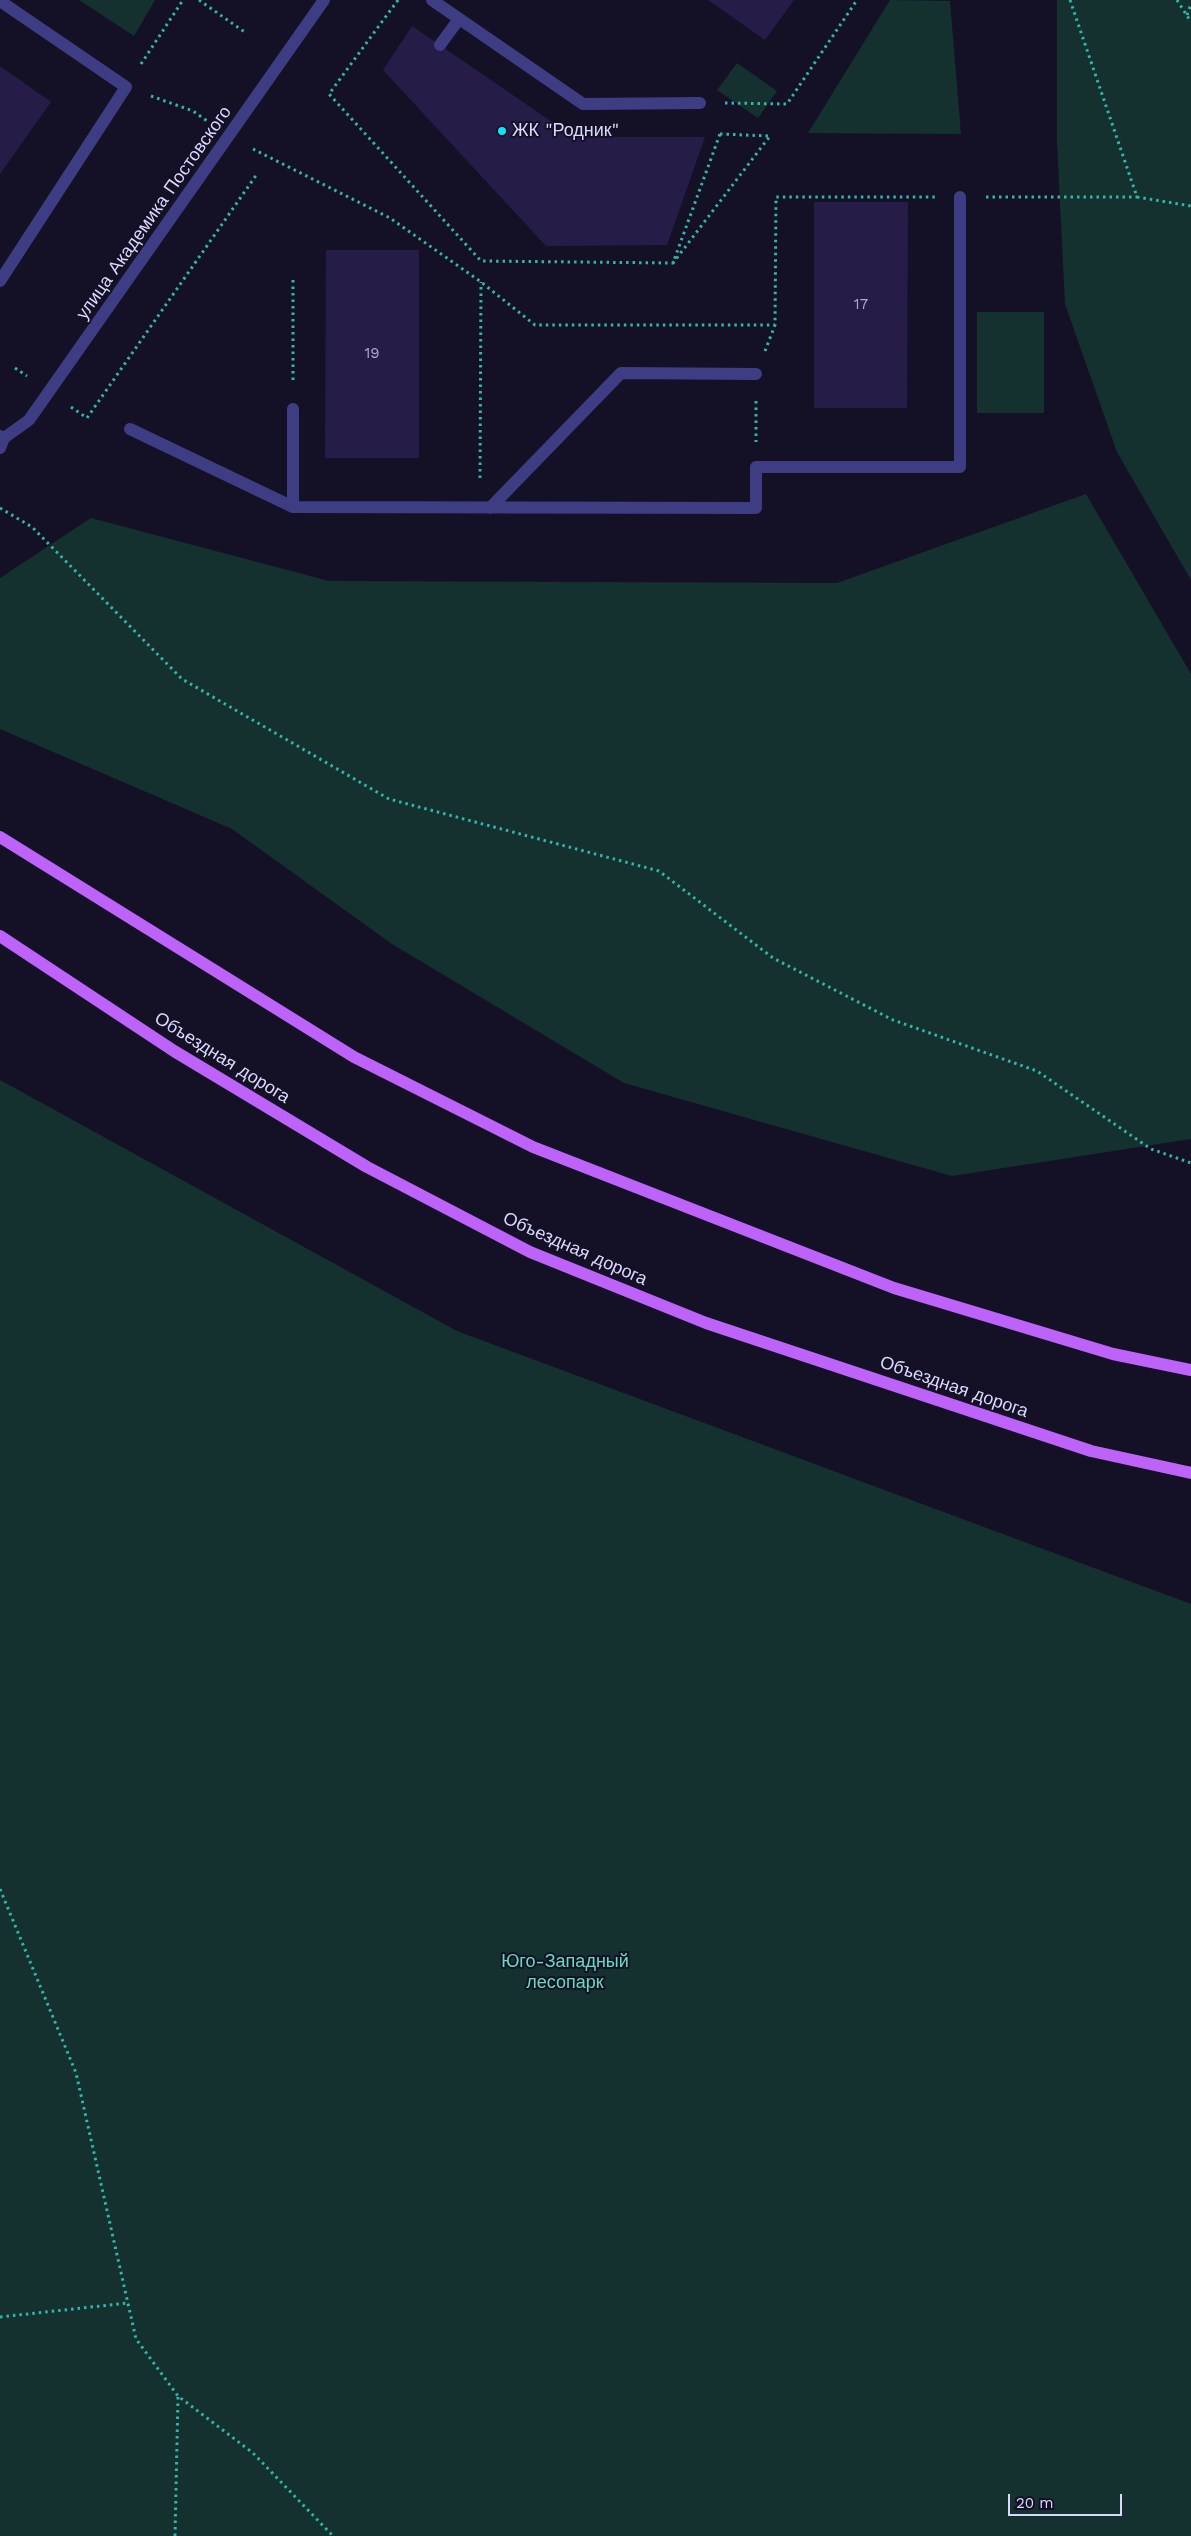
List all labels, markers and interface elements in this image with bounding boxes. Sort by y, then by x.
street label: улица Академика Постовского [72,102,236,324]
place label: ЖК "Родник" [512,120,619,142]
marker: ЖК "Родник" [496,125,508,137]
house number: 17 [854,296,868,314]
house number: 19 [364,345,380,363]
street label: Объездная дорога [150,1008,294,1108]
street label: Объездная дорога [500,1208,650,1290]
street label: Объездная дорога [877,1351,1031,1423]
park label: Юго-Западный лесопарк [501,1951,629,1994]
scale bar [1011,2484,1125,2516]
text: 20 m [1016,2494,1054,2512]

